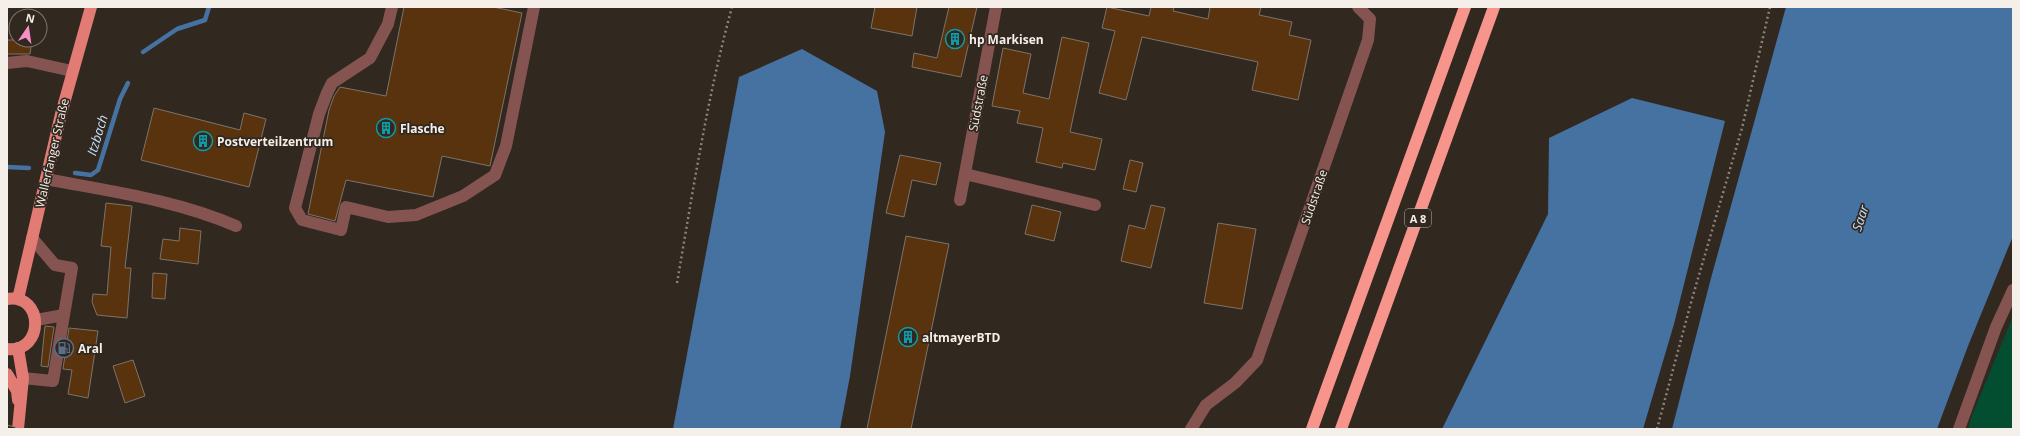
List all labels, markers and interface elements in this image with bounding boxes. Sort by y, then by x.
north arrow [8,8,48,48]
text: N [24,9,36,26]
building icon: hp Markisen [944,28,966,50]
place label: hp Markisen [969,31,1044,48]
street label: Südstraße [964,73,992,133]
street label: Wallerfanger Straße [31,97,73,209]
water label: Itzbach [82,112,112,158]
building icon: Flasche [375,117,397,139]
place label: Flasche [400,120,445,137]
building icon: Postverteilzentrum [192,130,214,152]
place label: Postverteilzentrum [217,133,333,150]
street label: Südstraße [1297,167,1331,227]
water label: Saar [1847,202,1873,233]
road number: A 8 [1405,209,1431,227]
building icon: altmayerBTD [897,326,919,348]
place label: altmayerBTD [922,329,1001,346]
fuel station icon: Aral [53,337,75,359]
place label: Aral [78,340,103,357]

